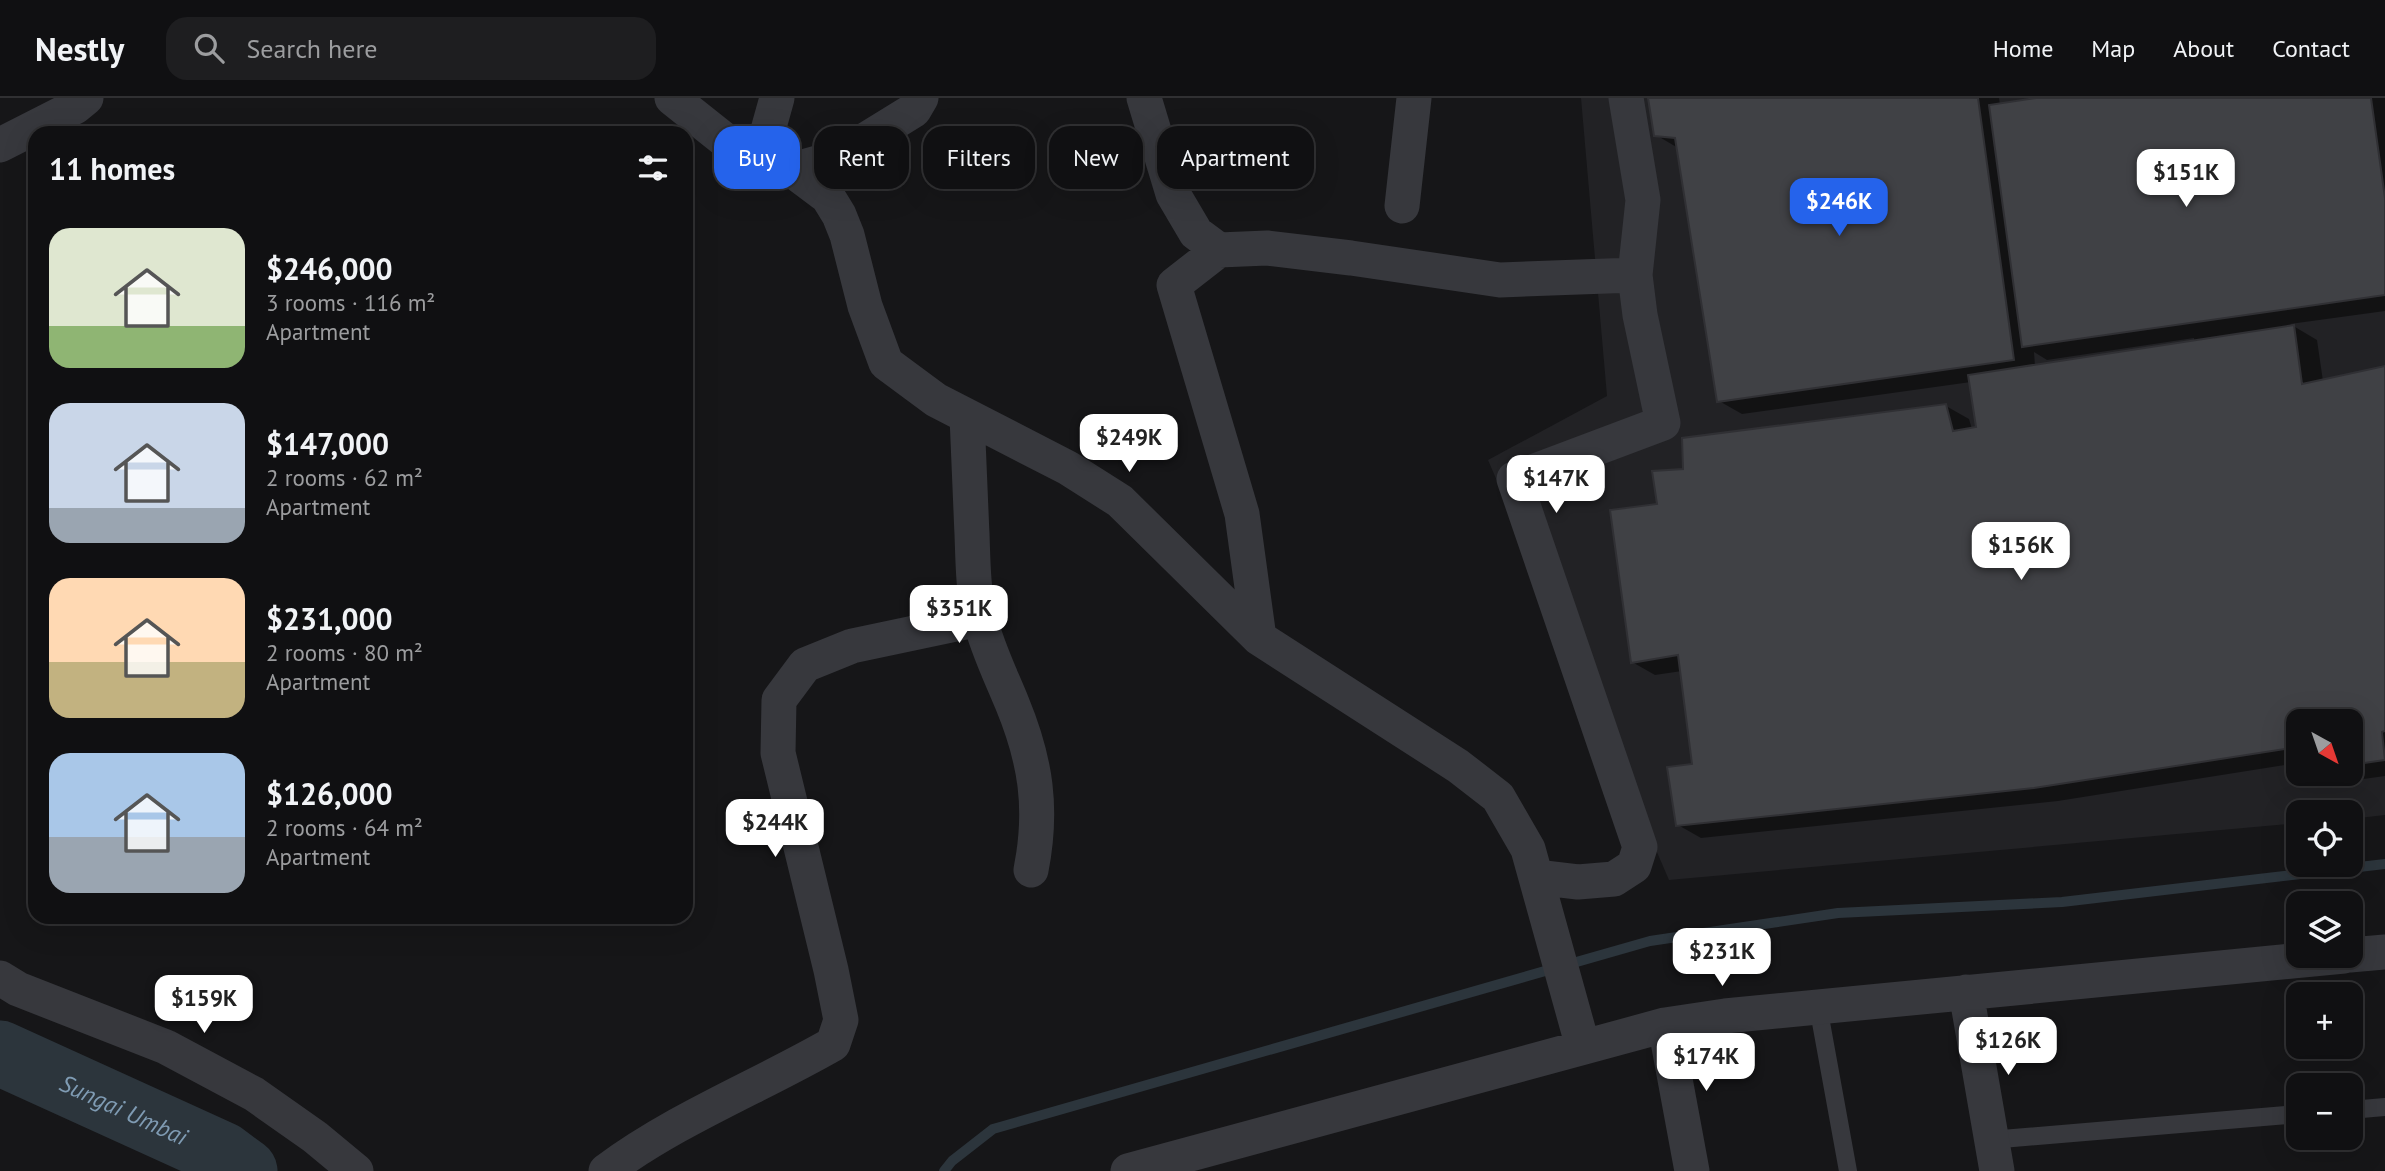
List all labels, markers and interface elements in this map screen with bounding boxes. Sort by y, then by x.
search box [166,17,656,80]
text: Nestly [35,27,124,70]
icon: search [190,29,228,67]
text: Search here [246,32,378,65]
text: Home [1993,33,2053,64]
text: Map [2091,33,2135,64]
text: About [2173,33,2234,64]
text: Contact [2272,33,2350,64]
chip: Buy [714,126,800,189]
chip: Rent [814,126,909,189]
chip: Filters [923,126,1035,189]
chip: New [1049,126,1143,189]
chip: Apartment [1157,126,1314,189]
text: 11 homes [49,149,175,188]
icon: filters [634,149,672,187]
pin: $151K [2137,150,2235,209]
text: $151K [2153,157,2219,186]
pin: $246K [1790,178,1888,238]
text: $246K [1806,186,1872,215]
text: $246,000 [266,249,393,288]
icon: home [105,256,189,340]
text: 3 rooms · 116 m² [266,288,435,317]
text: Apartment [266,317,370,346]
pin: $249K [1080,414,1178,474]
text: $249K [1096,422,1162,451]
text: $147,000 [266,424,389,463]
icon: home [105,431,189,515]
pin: $147K [1507,456,1605,515]
text: 2 rooms · 62 m² [266,463,423,492]
text: $147K [1523,463,1589,492]
text: Apartment [266,492,370,521]
pin: $156K [1972,522,2070,582]
text: $156K [1988,530,2054,559]
pin: $351K [910,586,1008,645]
text: $351K [926,593,992,622]
text: $231,000 [266,599,393,638]
icon: home [105,606,189,690]
text: 2 rooms · 80 m² [266,638,423,667]
text: Apartment [266,667,370,696]
north arrow [2286,709,2362,786]
map controls [2286,709,2363,1150]
text: $126,000 [266,774,393,813]
icon: home [105,781,189,865]
pin: $244K [726,800,824,859]
button: locate [2286,800,2363,877]
text: $244K [742,807,808,836]
text: 2 rooms · 64 m² [266,813,423,842]
text: Apartment [266,842,370,871]
button: layers [2286,891,2363,968]
pin: $231K [1673,928,1771,988]
text: $231K [1689,936,1755,965]
pin: $159K [155,976,253,1035]
button: + [2286,982,2363,1059]
text: $159K [171,983,237,1012]
pin: $126K [1959,1018,2057,1077]
text: $126K [1975,1025,2041,1054]
pin: $174K [1657,1034,1755,1093]
text: $174K [1673,1041,1739,1070]
water label: Sungai Umbai [55,1067,193,1152]
button: − [2286,1073,2363,1150]

